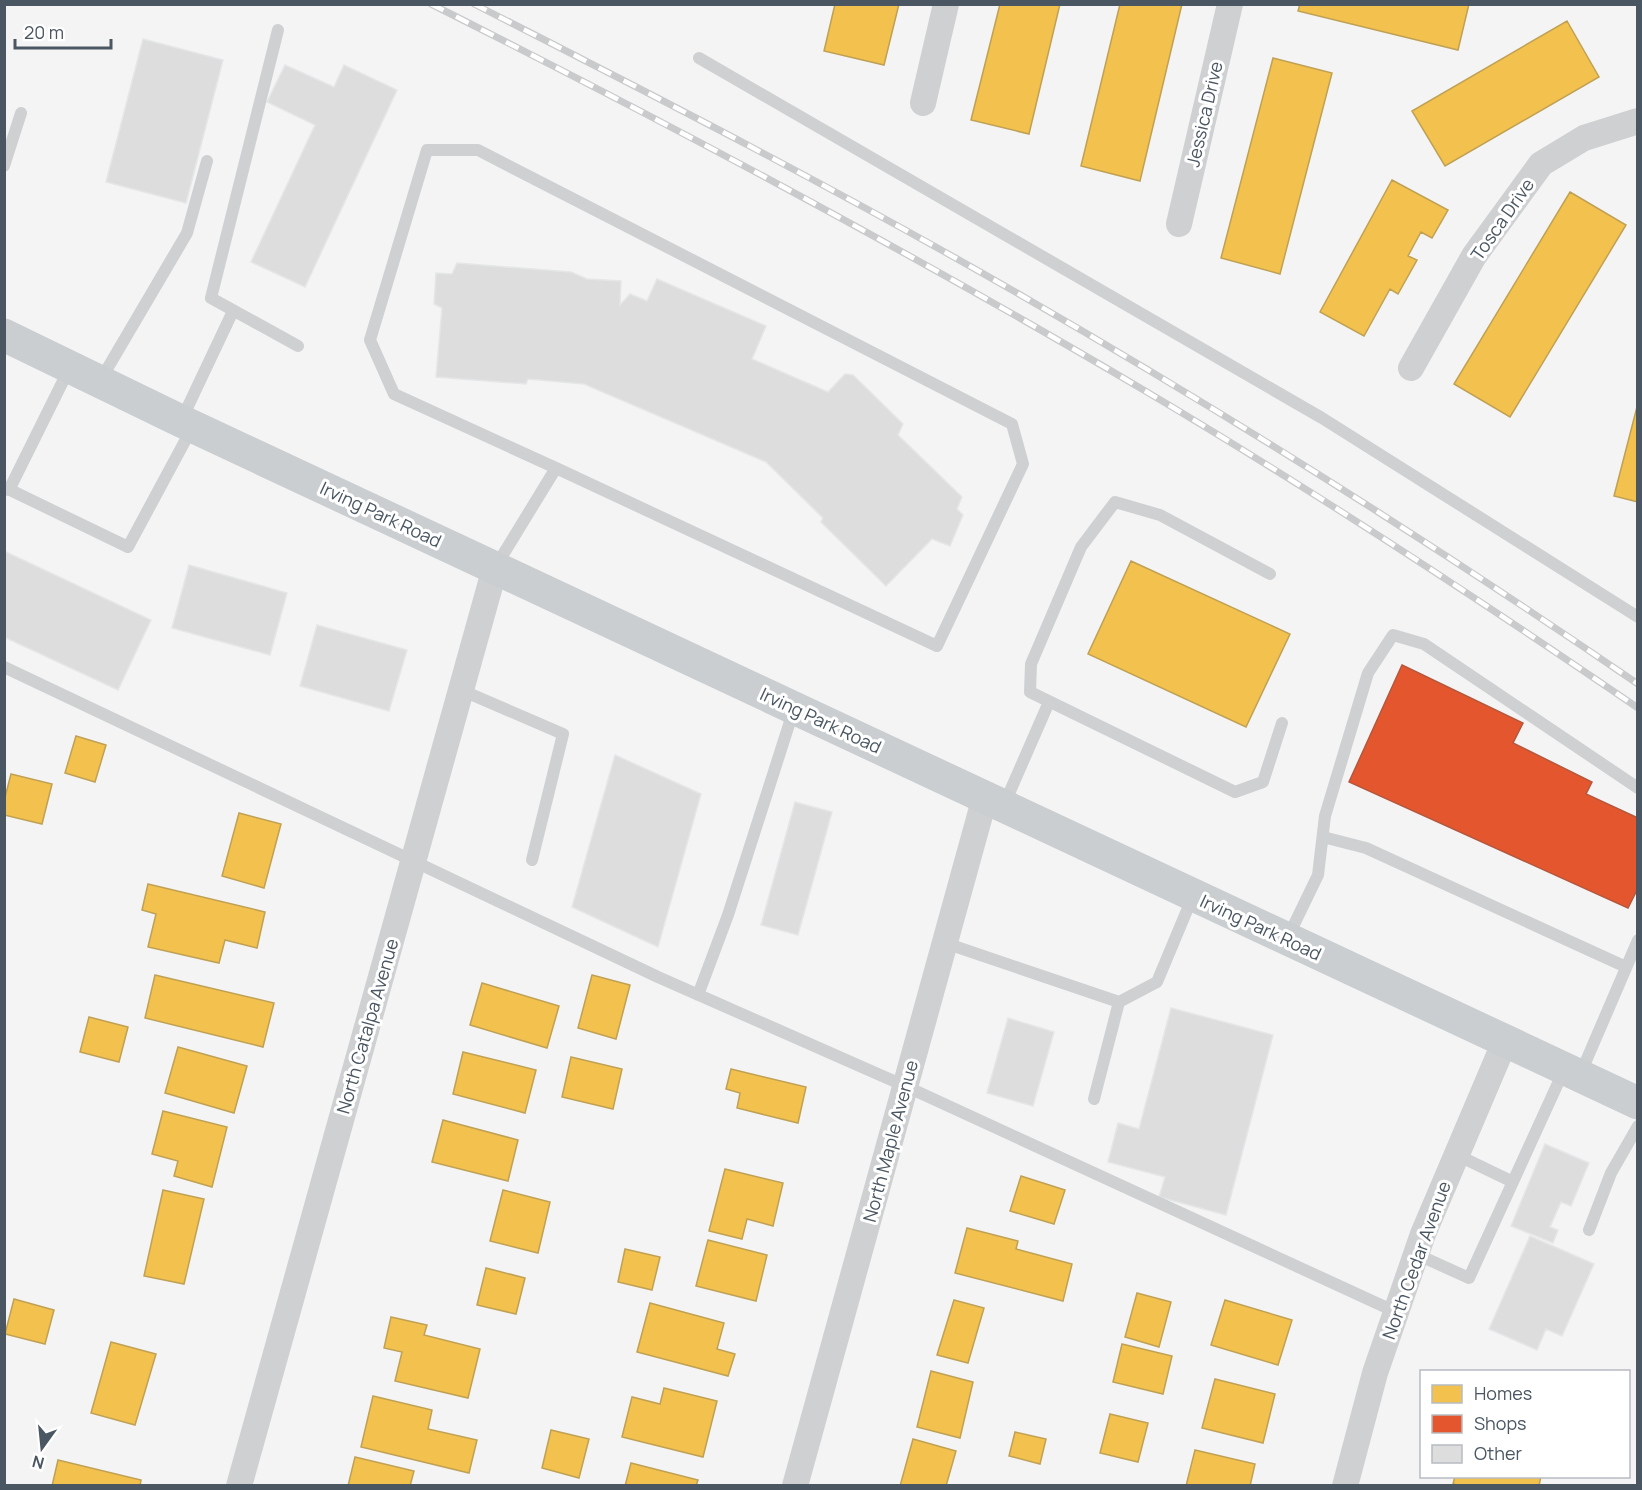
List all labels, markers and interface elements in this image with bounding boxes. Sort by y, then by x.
scale bar [15,12,111,50]
text: 20 m [24,20,64,44]
street label: Jessica Drive [1180,59,1228,169]
street label: Tosca Drive [1465,173,1539,265]
street label: Irving Park Road [317,475,445,553]
street label: Irving Park Road [757,681,885,759]
street label: Irving Park Road [1197,888,1325,966]
street label: North Catalpa Avenue [331,936,403,1116]
street label: North Maple Avenue [857,1057,923,1225]
street label: North Cedar Avenue [1376,1178,1456,1342]
legend [1420,1370,1630,1478]
text: Homes [1474,1381,1532,1405]
text: Shops [1474,1411,1526,1435]
north arrow [12,1418,72,1478]
text: Other [1474,1441,1522,1465]
text: N [30,1450,47,1475]

